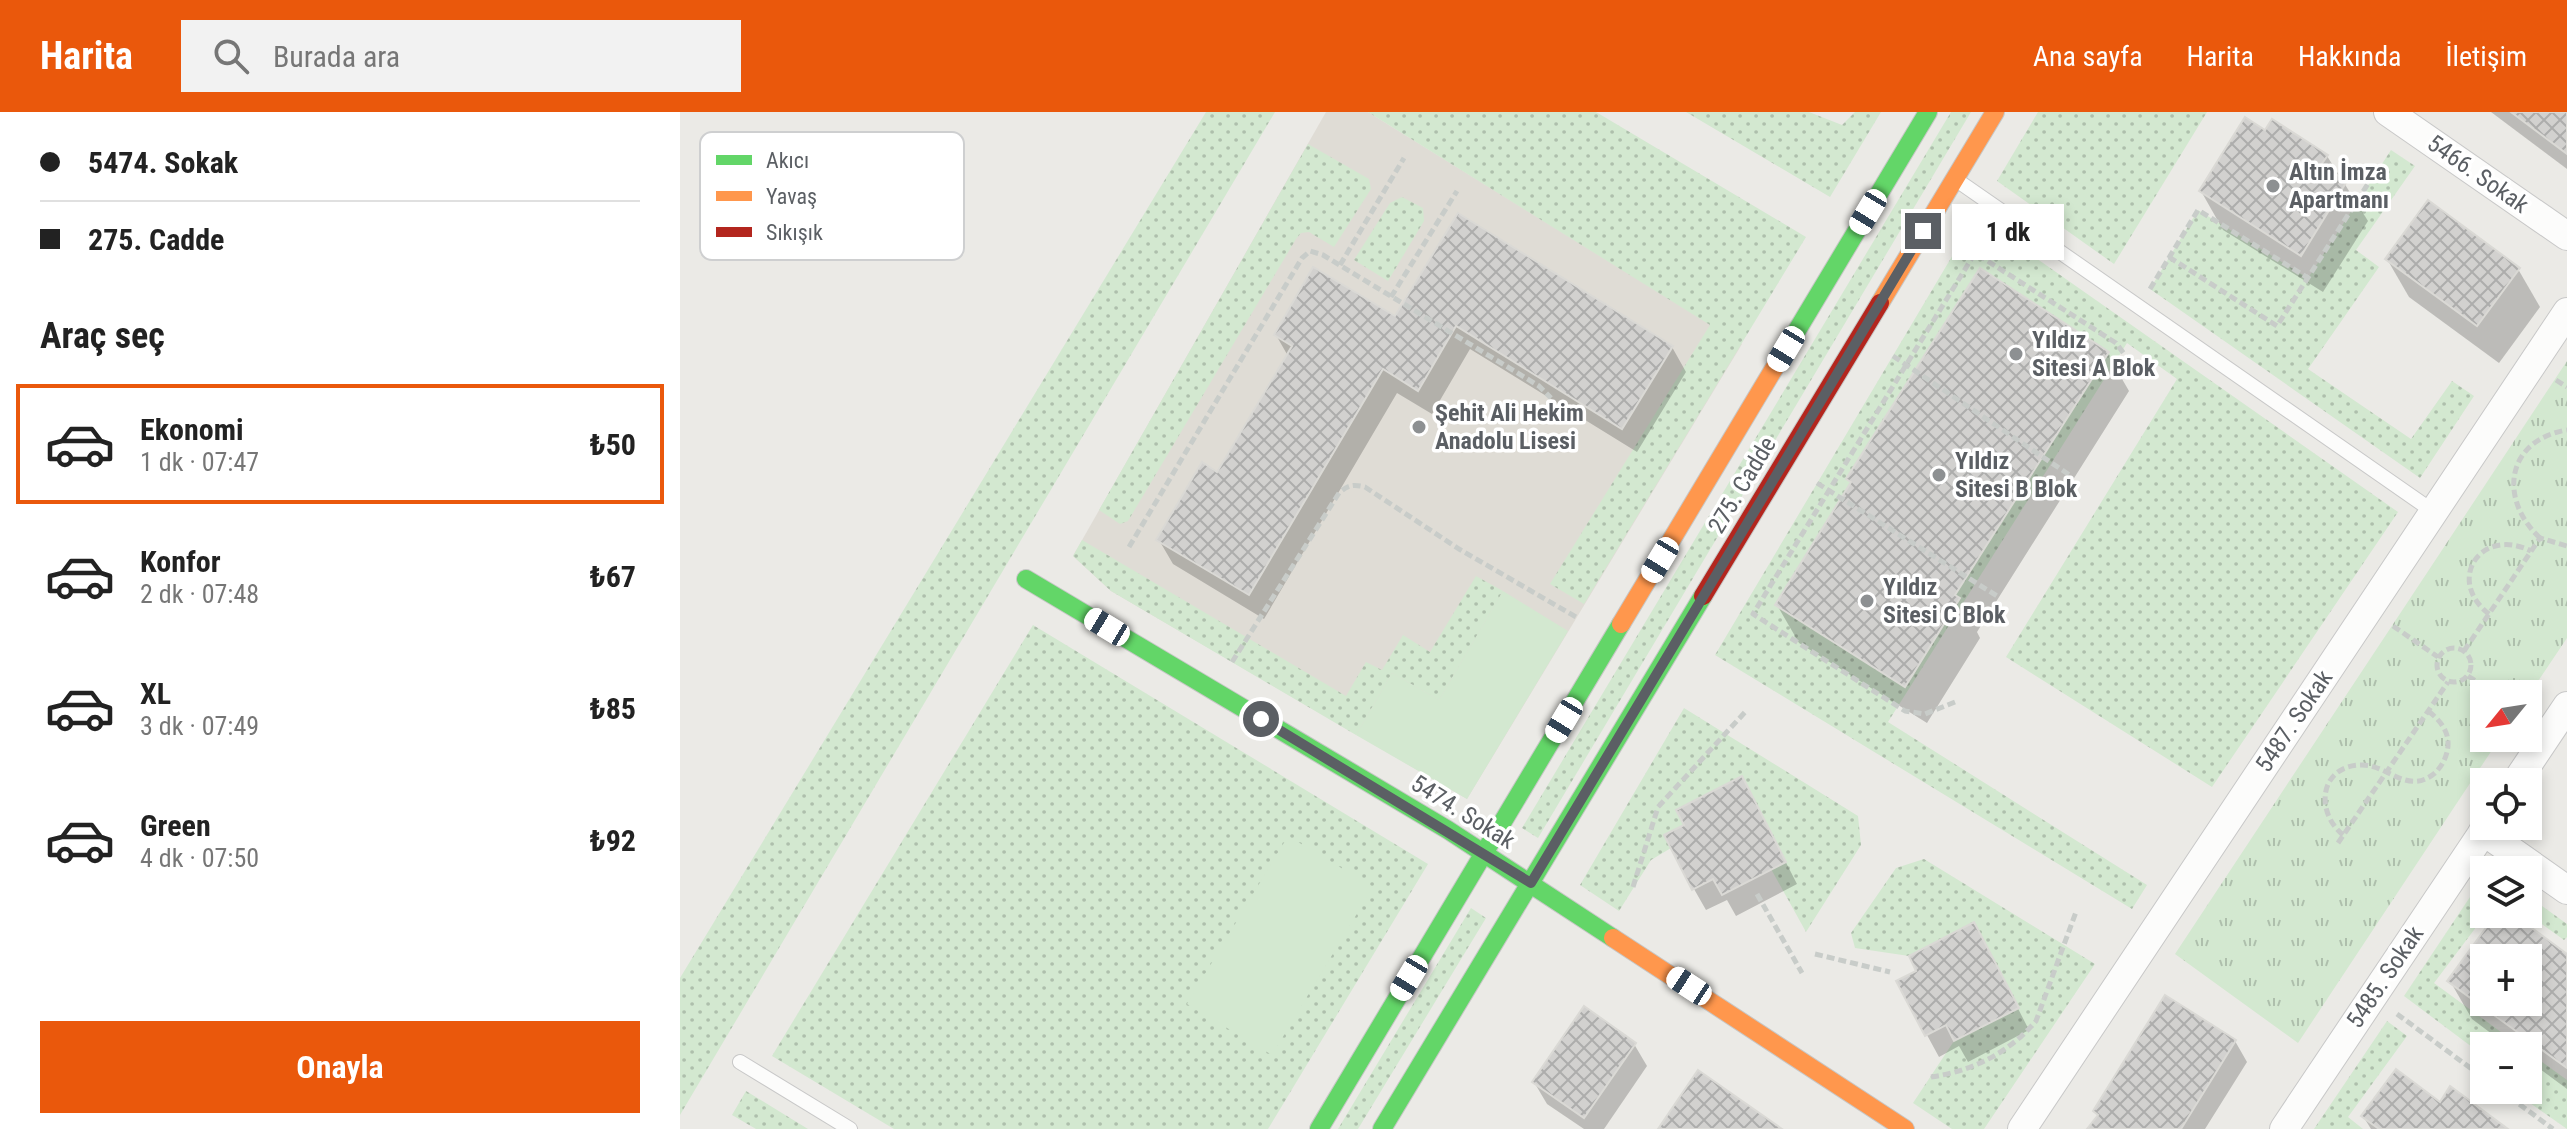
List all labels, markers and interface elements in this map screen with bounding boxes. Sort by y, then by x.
search box [181,20,741,92]
text: Harita [40,34,133,78]
icon: search [209,34,253,78]
text: Burada ara [273,39,400,74]
text: Ana sayfa [2033,40,2143,73]
text: Harita [2187,40,2254,73]
text: Hakkında [2298,40,2401,73]
text: İletişim [2445,40,2527,73]
street label: 5466. Sokak [2422,129,2534,219]
legend [700,132,964,260]
text: 5474. Sokak [88,145,238,180]
text: Akıcı [766,148,809,173]
place label: Altın İmza Apartmanı [2289,158,2389,214]
marker: Altın İmza Apartmanı [2264,177,2282,195]
text: Yavaş [766,184,817,209]
car [1845,185,1891,239]
callout: 1 dk [1951,203,2063,259]
route end [1905,213,1941,249]
text: 1 dk [1986,217,2030,247]
text: Sıkışık [766,220,823,245]
text: 275. Cadde [88,222,224,257]
text: Araç seç [40,315,165,357]
car [1763,322,1809,376]
place label: Yıldız Sitesi A Blok [2032,326,2156,382]
marker: Yıldız Sitesi A Blok [2007,345,2025,363]
place label: Şehit Ali Hekim Anadolu Lisesi [1435,399,1584,455]
icon: car [44,408,116,480]
text: Ekonomi [140,412,244,447]
marker: Şehit Ali Hekim Anadolu Lisesi [1410,418,1428,436]
text: ₺50 [590,427,636,462]
street label: 275. Cadde [1702,432,1782,538]
text: 1 dk · 07:47 [140,447,259,477]
place label: Yıldız Sitesi B Blok [1955,447,2078,503]
marker: Yıldız Sitesi B Blok [1930,466,1948,484]
car [1637,533,1683,587]
icon: car [44,540,116,612]
text: Konfor [140,544,221,579]
text: ₺67 [590,559,636,594]
place label: Yıldız Sitesi C Blok [1883,573,2006,629]
text: 2 dk · 07:48 [140,579,259,609]
marker: Yıldız Sitesi C Blok [1858,592,1876,610]
car [1080,604,1134,650]
street label: 5487. Sokak [2250,665,2338,777]
icon: car [44,672,116,744]
text: XL [140,676,171,711]
north arrow [2470,680,2542,752]
map controls [2470,680,2542,1104]
text: ₺85 [590,691,636,726]
car [1541,693,1587,747]
route start [1243,701,1279,737]
text: 3 dk · 07:49 [140,711,259,741]
button: locate [2470,768,2542,840]
street label: 5474. Sokak [1406,769,1520,855]
icon: car [44,804,116,876]
text: Green [140,808,211,843]
text: ₺92 [590,823,636,858]
text: 4 dk · 07:50 [140,843,259,873]
button: layers [2470,856,2542,928]
street label: 5485. Sokak [2341,921,2429,1033]
button: + [2470,944,2542,1016]
car [1386,951,1432,1005]
car [1662,963,1716,1009]
button: Onayla [40,1021,640,1113]
button: − [2470,1032,2542,1104]

